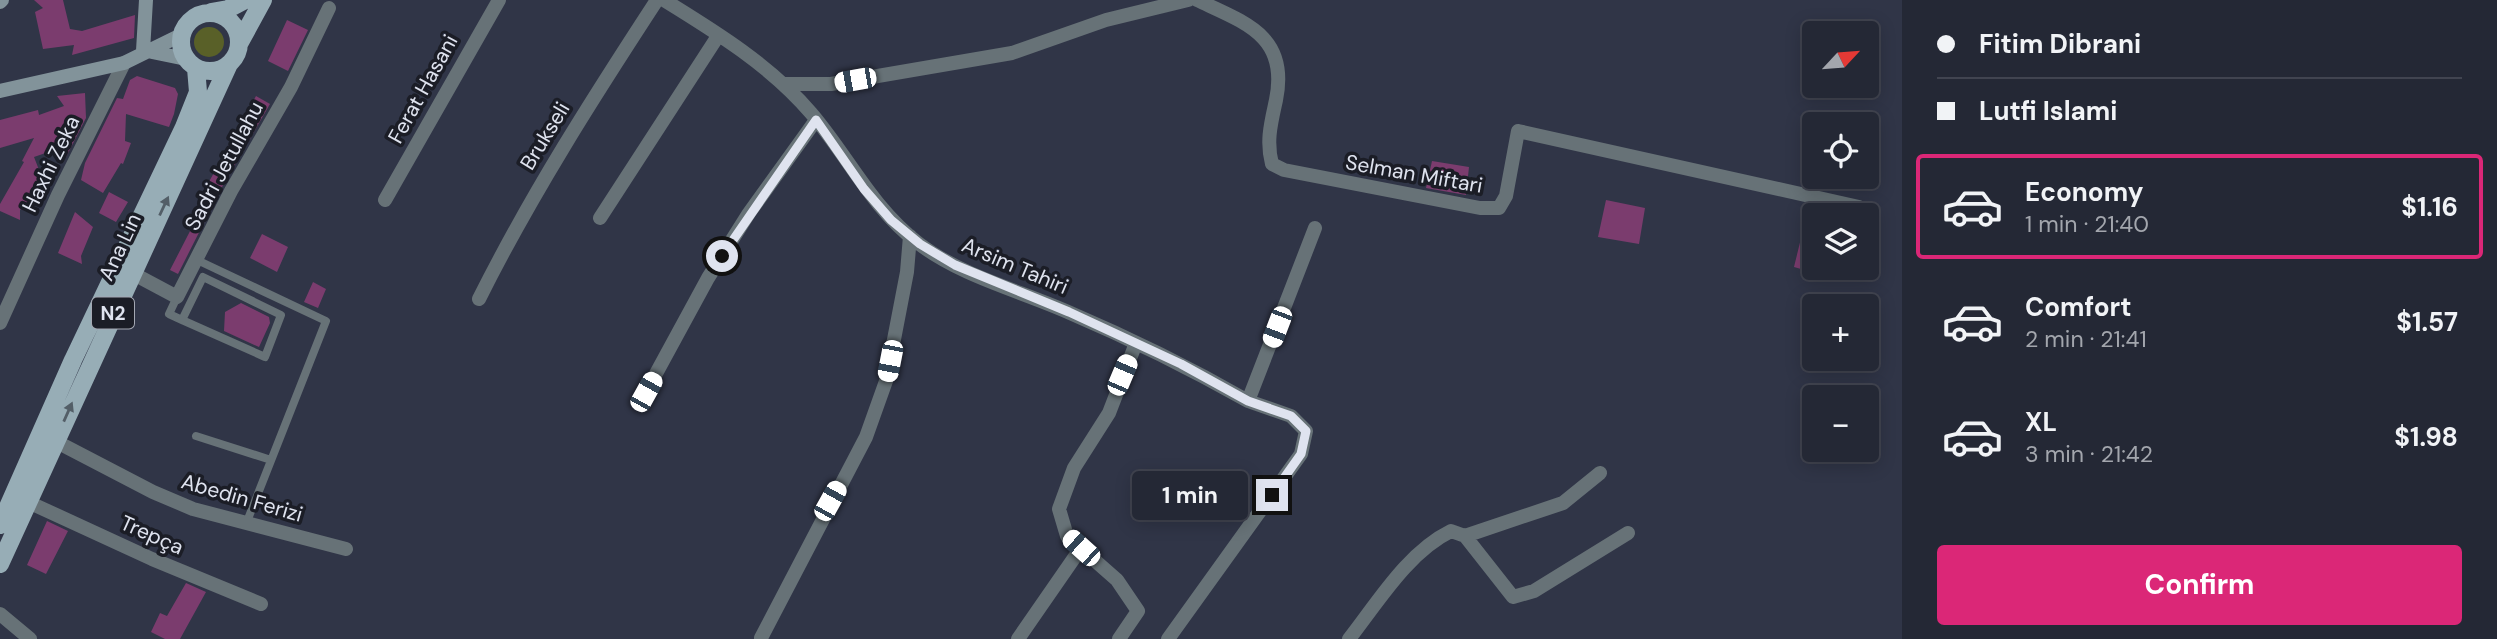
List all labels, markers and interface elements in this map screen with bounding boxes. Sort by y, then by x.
north arrow [1802,21,1880,98]
map controls [1802,21,1879,462]
text: Fitim Dibrani [1979,27,2141,61]
street label: Ferat Hasani [382,30,464,148]
car [833,66,878,94]
text: Lutfi Islami [1979,94,2117,128]
street label: Sadri Jetullahu [178,97,270,235]
street label: Brukseli [514,97,576,175]
street label: Haxhi Zeka [16,111,86,217]
button: locate [1802,112,1879,189]
street label: Selman Miftari [1343,148,1485,200]
icon: car [1941,175,2004,238]
text: Economy [2025,175,2143,209]
text: $1.16 [2401,190,2458,224]
one-way arrow [158,196,170,216]
button: layers [1802,203,1879,280]
street label: Ana Lin [92,209,148,285]
text: 1 min · 21:40 [2025,209,2149,239]
street label: Arsim Tahiri [957,231,1073,301]
route start [706,240,738,272]
icon: car [1941,290,2004,353]
text: Comfort [2025,290,2131,324]
button: + [1802,294,1879,371]
road number: N2 [92,298,134,328]
car [1260,304,1295,350]
text: $1.57 [2396,305,2458,339]
text: 2 min · 21:41 [2025,324,2147,354]
car [876,338,905,384]
car [1105,352,1140,398]
car [627,369,666,415]
button: − [1802,385,1879,462]
one-way arrow [62,402,74,422]
icon: car [1941,405,2004,468]
text: XL [2025,405,2057,439]
text: $1.98 [2394,420,2458,454]
text: 3 min · 21:42 [2025,439,2153,469]
street label: Abedin Ferizi [178,467,306,529]
callout: 1 min [1132,470,1248,520]
car [811,478,850,524]
route end [1256,479,1288,511]
text: 1 min [1162,480,1218,510]
street label: Trepça [116,509,188,561]
car [1059,526,1104,570]
button: Confirm [1937,545,2462,625]

